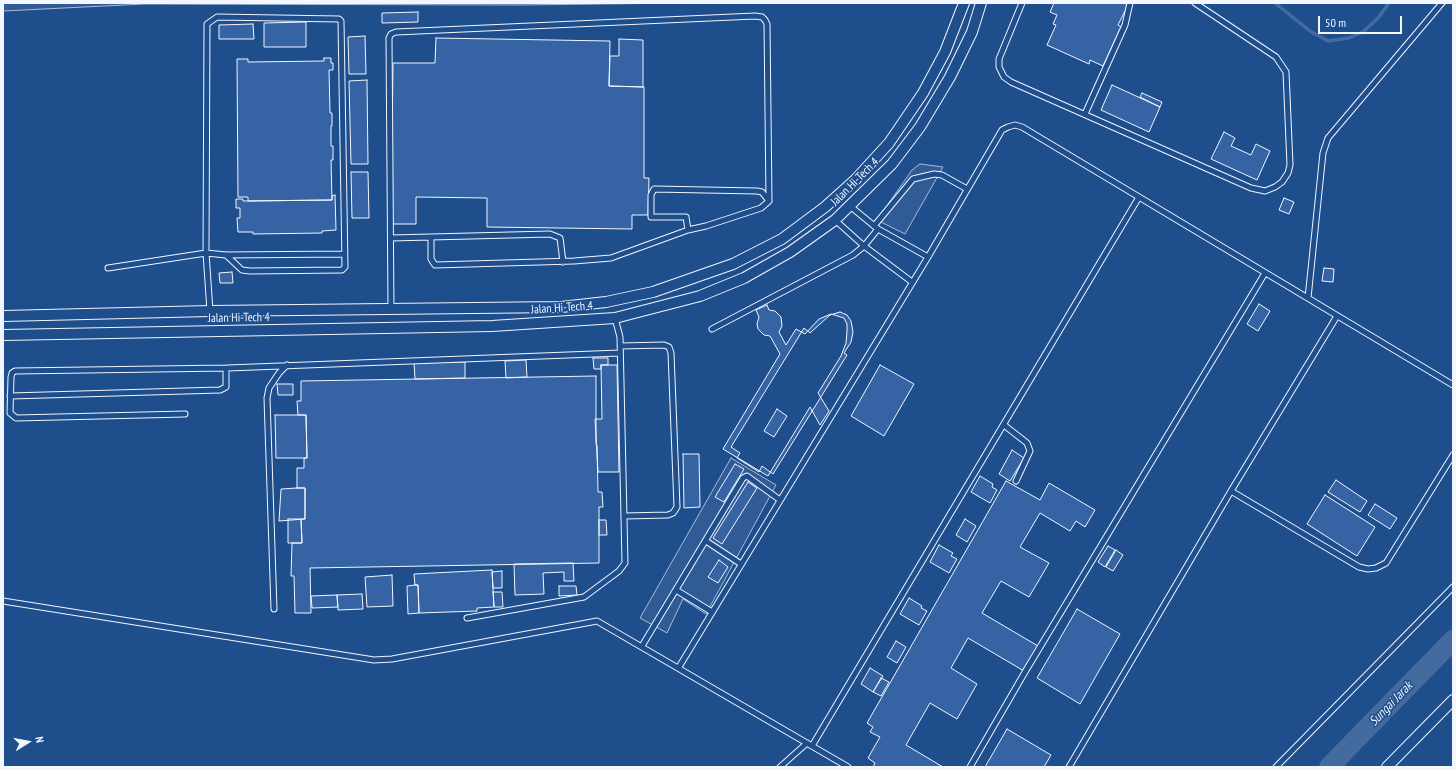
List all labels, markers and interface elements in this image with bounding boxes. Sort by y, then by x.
scale bar [1320,8,1404,34]
text: 50 m [1325,15,1346,30]
street label: Jalan Hi-Tech 4 [828,155,882,209]
street label: Jalan Hi-Tech 4 [531,299,593,317]
street label: Jalan Hi-Tech 4 [208,310,270,326]
water label: Sungai Jarak [1366,679,1416,729]
north arrow [8,722,48,762]
text: N [32,735,47,744]

